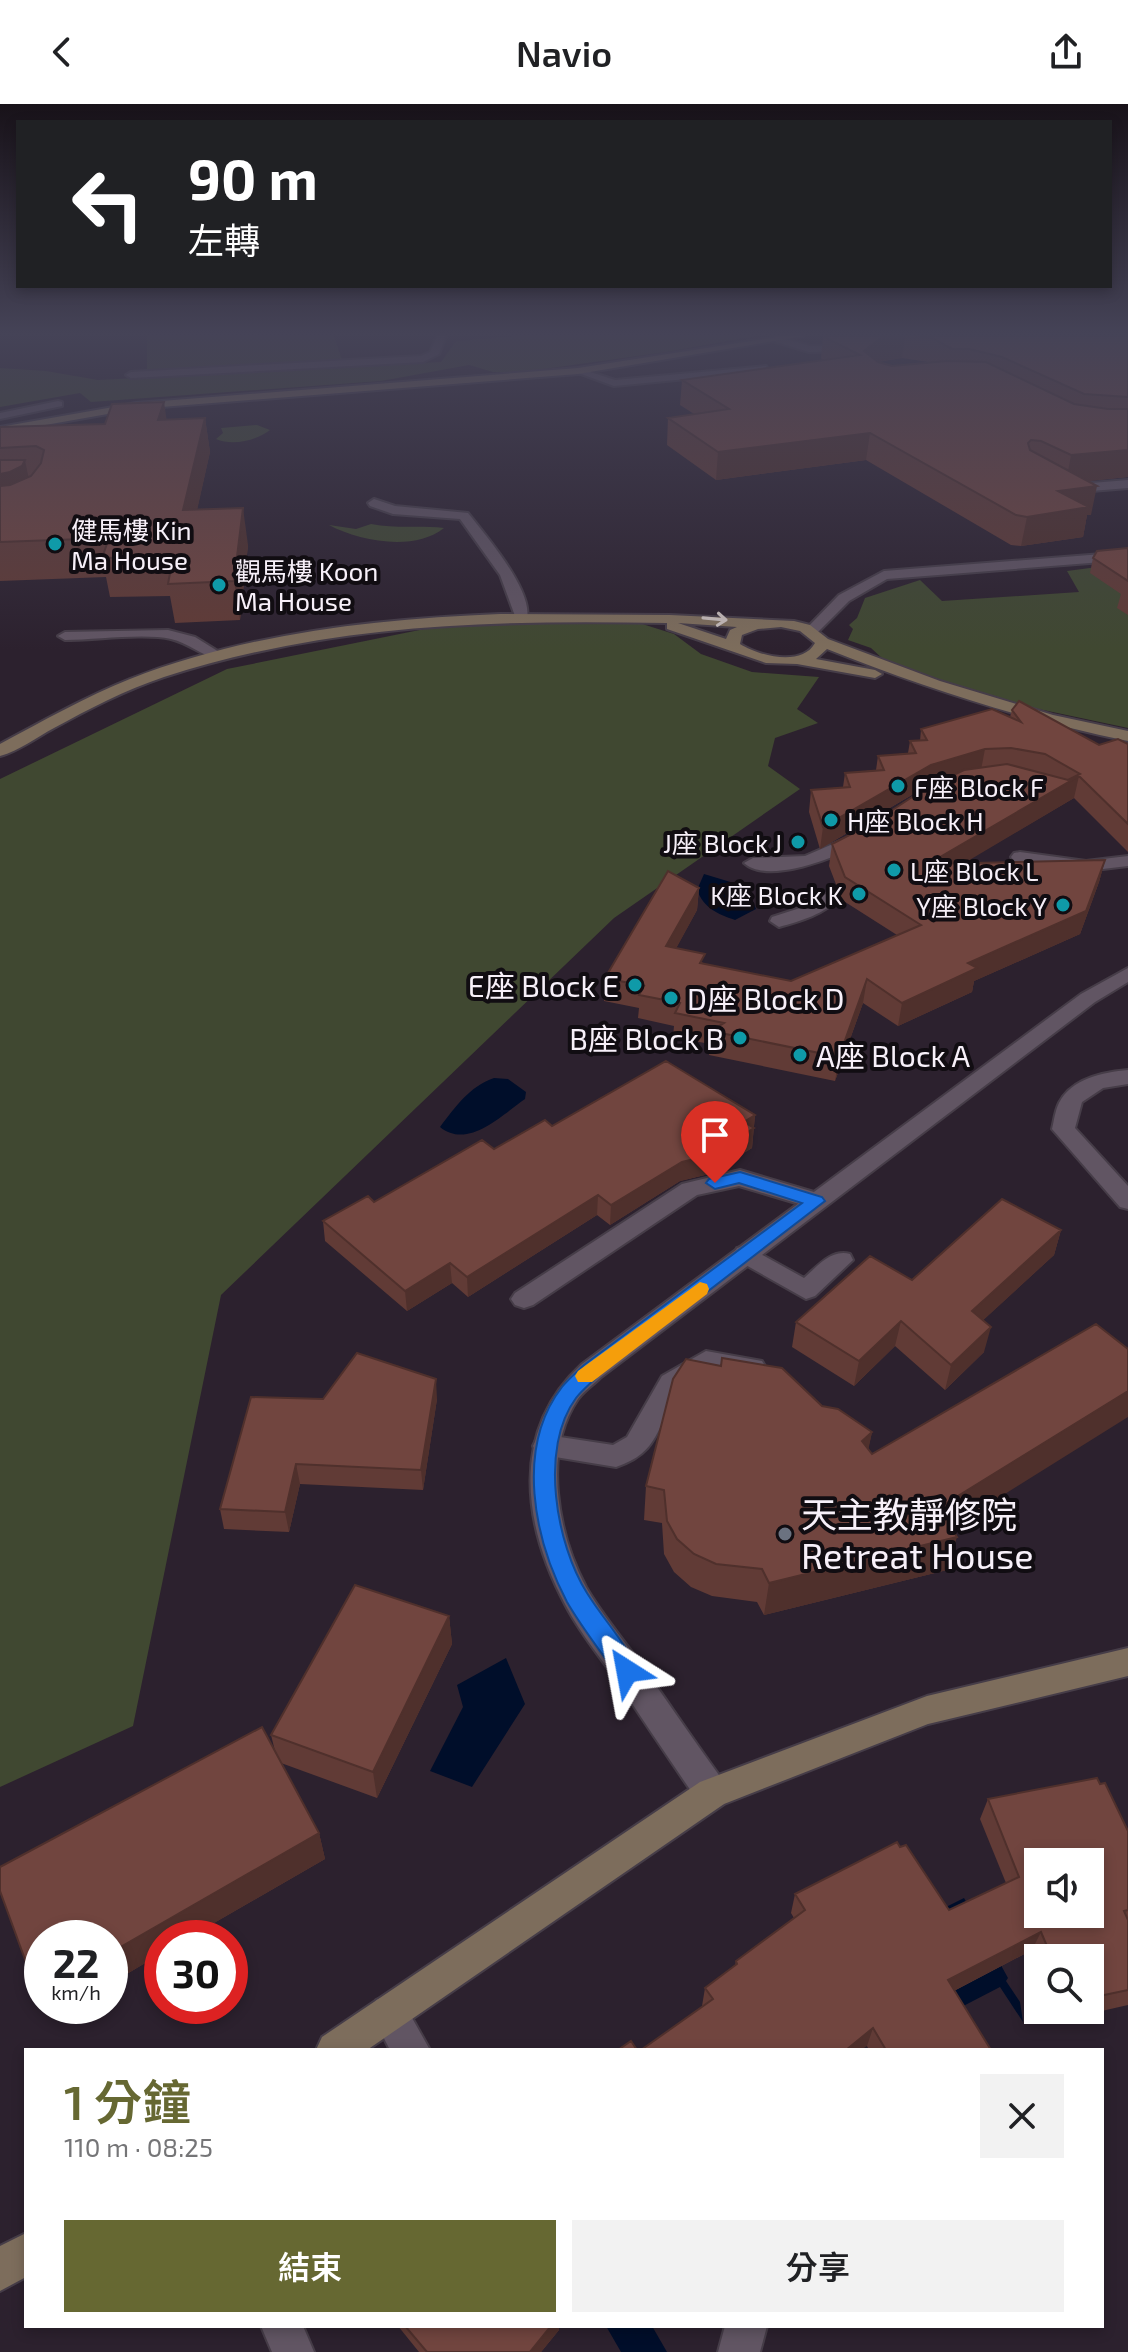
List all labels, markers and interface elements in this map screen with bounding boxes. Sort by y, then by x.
icon: back [40,30,84,74]
icon: share [1044,30,1088,74]
text: Navio [516,31,612,74]
text: 90 m [188,144,318,211]
icon: left [56,152,160,256]
text: 左轉 [188,218,260,261]
place label: 健馬樓 Kin Ma House [71,514,192,575]
marker: 健馬樓 Kin Ma House [46,535,64,553]
place label: 觀馬樓 Koon Ma House [235,555,378,616]
marker: 觀馬樓 Koon Ma House [210,576,228,594]
one-way arrow [701,612,728,627]
place label: F座 Block F [914,771,1044,802]
marker: F座 Block F [889,777,907,795]
place label: H座 Block H [847,805,984,836]
marker: H座 Block H [822,811,840,829]
place label: J座 Block J [663,827,782,858]
marker: J座 Block J [789,833,807,851]
place label: L座 Block L [910,855,1039,886]
marker: L座 Block L [885,861,903,879]
place label: K座 Block K [710,879,843,910]
marker: K座 Block K [850,885,868,903]
place label: Y座 Block Y [916,890,1047,921]
marker: Y座 Block Y [1054,896,1072,914]
place label: E座 Block E [468,967,619,1003]
marker: E座 Block E [626,976,644,994]
place label: D座 Block D [687,980,844,1016]
marker: D座 Block D [662,989,680,1007]
place label: B座 Block B [569,1020,724,1056]
marker: B座 Block B [731,1029,749,1047]
place label: A座 Block A [816,1037,971,1073]
marker: A座 Block A [791,1046,809,1064]
pin [681,1101,749,1183]
icon: arrive [693,1113,737,1157]
place label: 天主教靜修院 Retreat House [801,1492,1034,1576]
marker: 天主教靜修院 Retreat House [776,1525,794,1543]
position arrow [585,1629,669,1713]
map controls [1024,1848,1104,2024]
button: sound [1024,1848,1104,1928]
speed limit sign: 30 [144,1920,248,2024]
text: 22 [53,1938,99,1986]
button: search [1024,1944,1104,2024]
text: km/h [51,1980,101,2004]
text: 1 分鐘 [64,2072,191,2130]
button: close [980,2074,1064,2158]
text: 110 m · 08:25 [64,2131,213,2162]
button: 結束 [64,2220,556,2312]
button: 分享 [572,2220,1064,2312]

